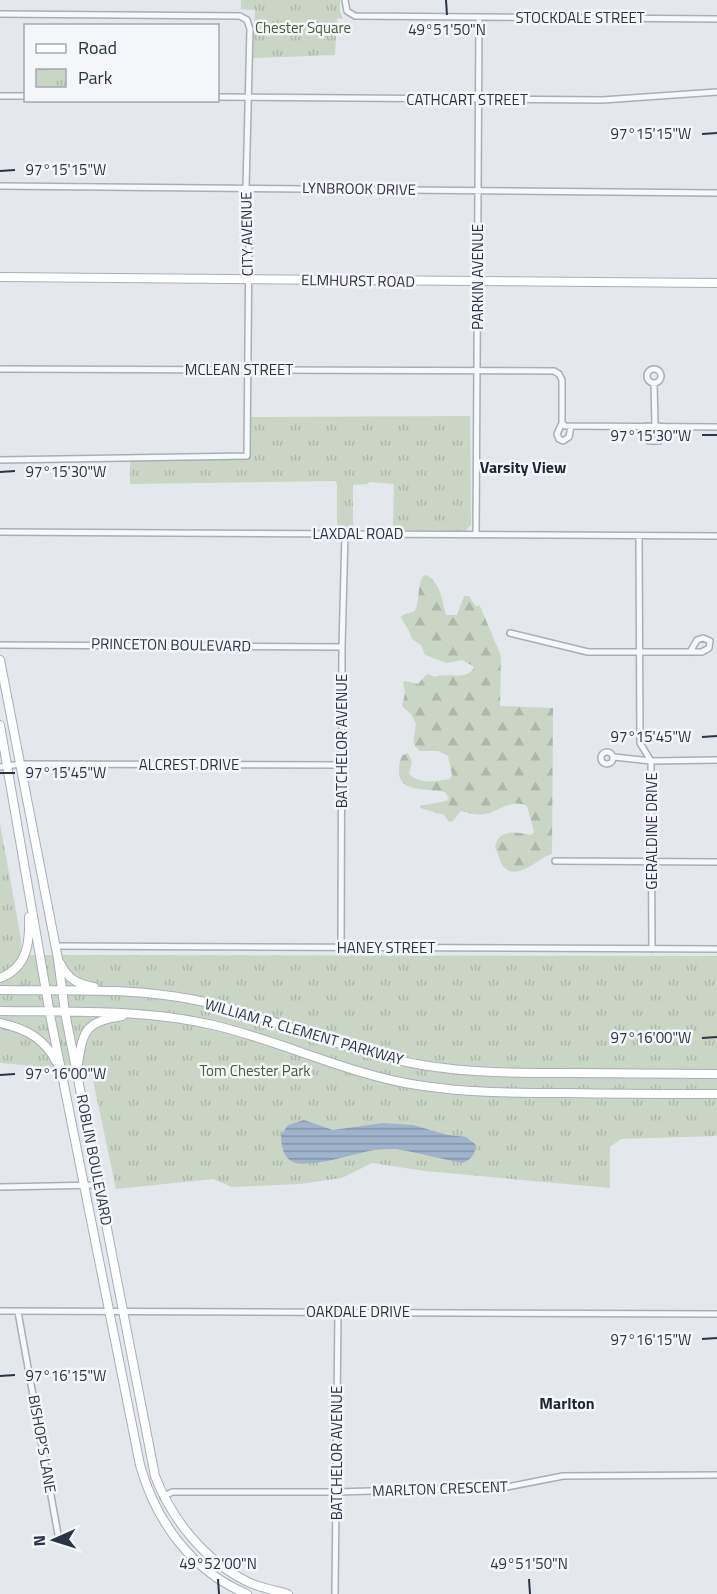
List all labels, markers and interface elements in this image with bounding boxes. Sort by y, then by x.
street label: STOCKDALE STREET [515,6,645,29]
park label: Chester Square [255,16,351,39]
text: 49°51'50"N [408,18,486,41]
legend [24,24,219,102]
text: Road [78,34,117,61]
text: Park [78,64,113,91]
street label: CATHCART STREET [406,88,528,111]
text: 97°15'15"W [611,122,691,145]
text: 97°15'15"W [26,158,106,181]
street label: LYNBROOK DRIVE [302,176,416,201]
street label: CITY AVENUE [234,191,259,277]
street label: PARKIN AVENUE [466,224,489,330]
street label: ELMHURST ROAD [301,268,415,293]
street label: MCLEAN STREET [185,358,293,381]
text: 97°15'30"W [611,424,691,447]
district label: Varsity View [480,455,566,479]
text: 97°15'30"W [26,460,106,483]
street label: LAXDAL ROAD [313,522,403,545]
street label: PRINCETON BOULEVARD [91,632,251,657]
street label: BATCHELOR AVENUE [330,674,353,808]
text: 97°15'45"W [611,725,691,748]
street label: ALCREST DRIVE [139,753,239,776]
text: 97°15'45"W [26,761,106,784]
street label: GERALDINE DRIVE [640,772,663,890]
street label: HANEY STREET [337,936,435,959]
street label: WILLIAM R. CLEMENT PARKWAY [202,992,406,1071]
text: 97°16'00"W [611,1026,691,1049]
park label: Tom Chester Park [199,1059,311,1082]
text: 97°16'00"W [26,1062,106,1085]
street label: ROBLIN BOULEVARD [70,1092,118,1227]
street label: OAKDALE DRIVE [306,1300,410,1323]
text: 97°16'15"W [611,1328,691,1351]
text: 97°16'15"W [26,1364,106,1387]
street label: BATCHELOR AVENUE [325,1386,348,1520]
district label: Marlton [539,1391,595,1415]
street label: BISHOP'S LANE [23,1393,62,1495]
street label: MARLTON CRESCENT [372,1475,508,1502]
north arrow [24,1510,84,1570]
text: N [27,1535,51,1547]
text: 49°52'00"N [179,1552,257,1575]
text: 49°51'50"N [490,1552,568,1575]

